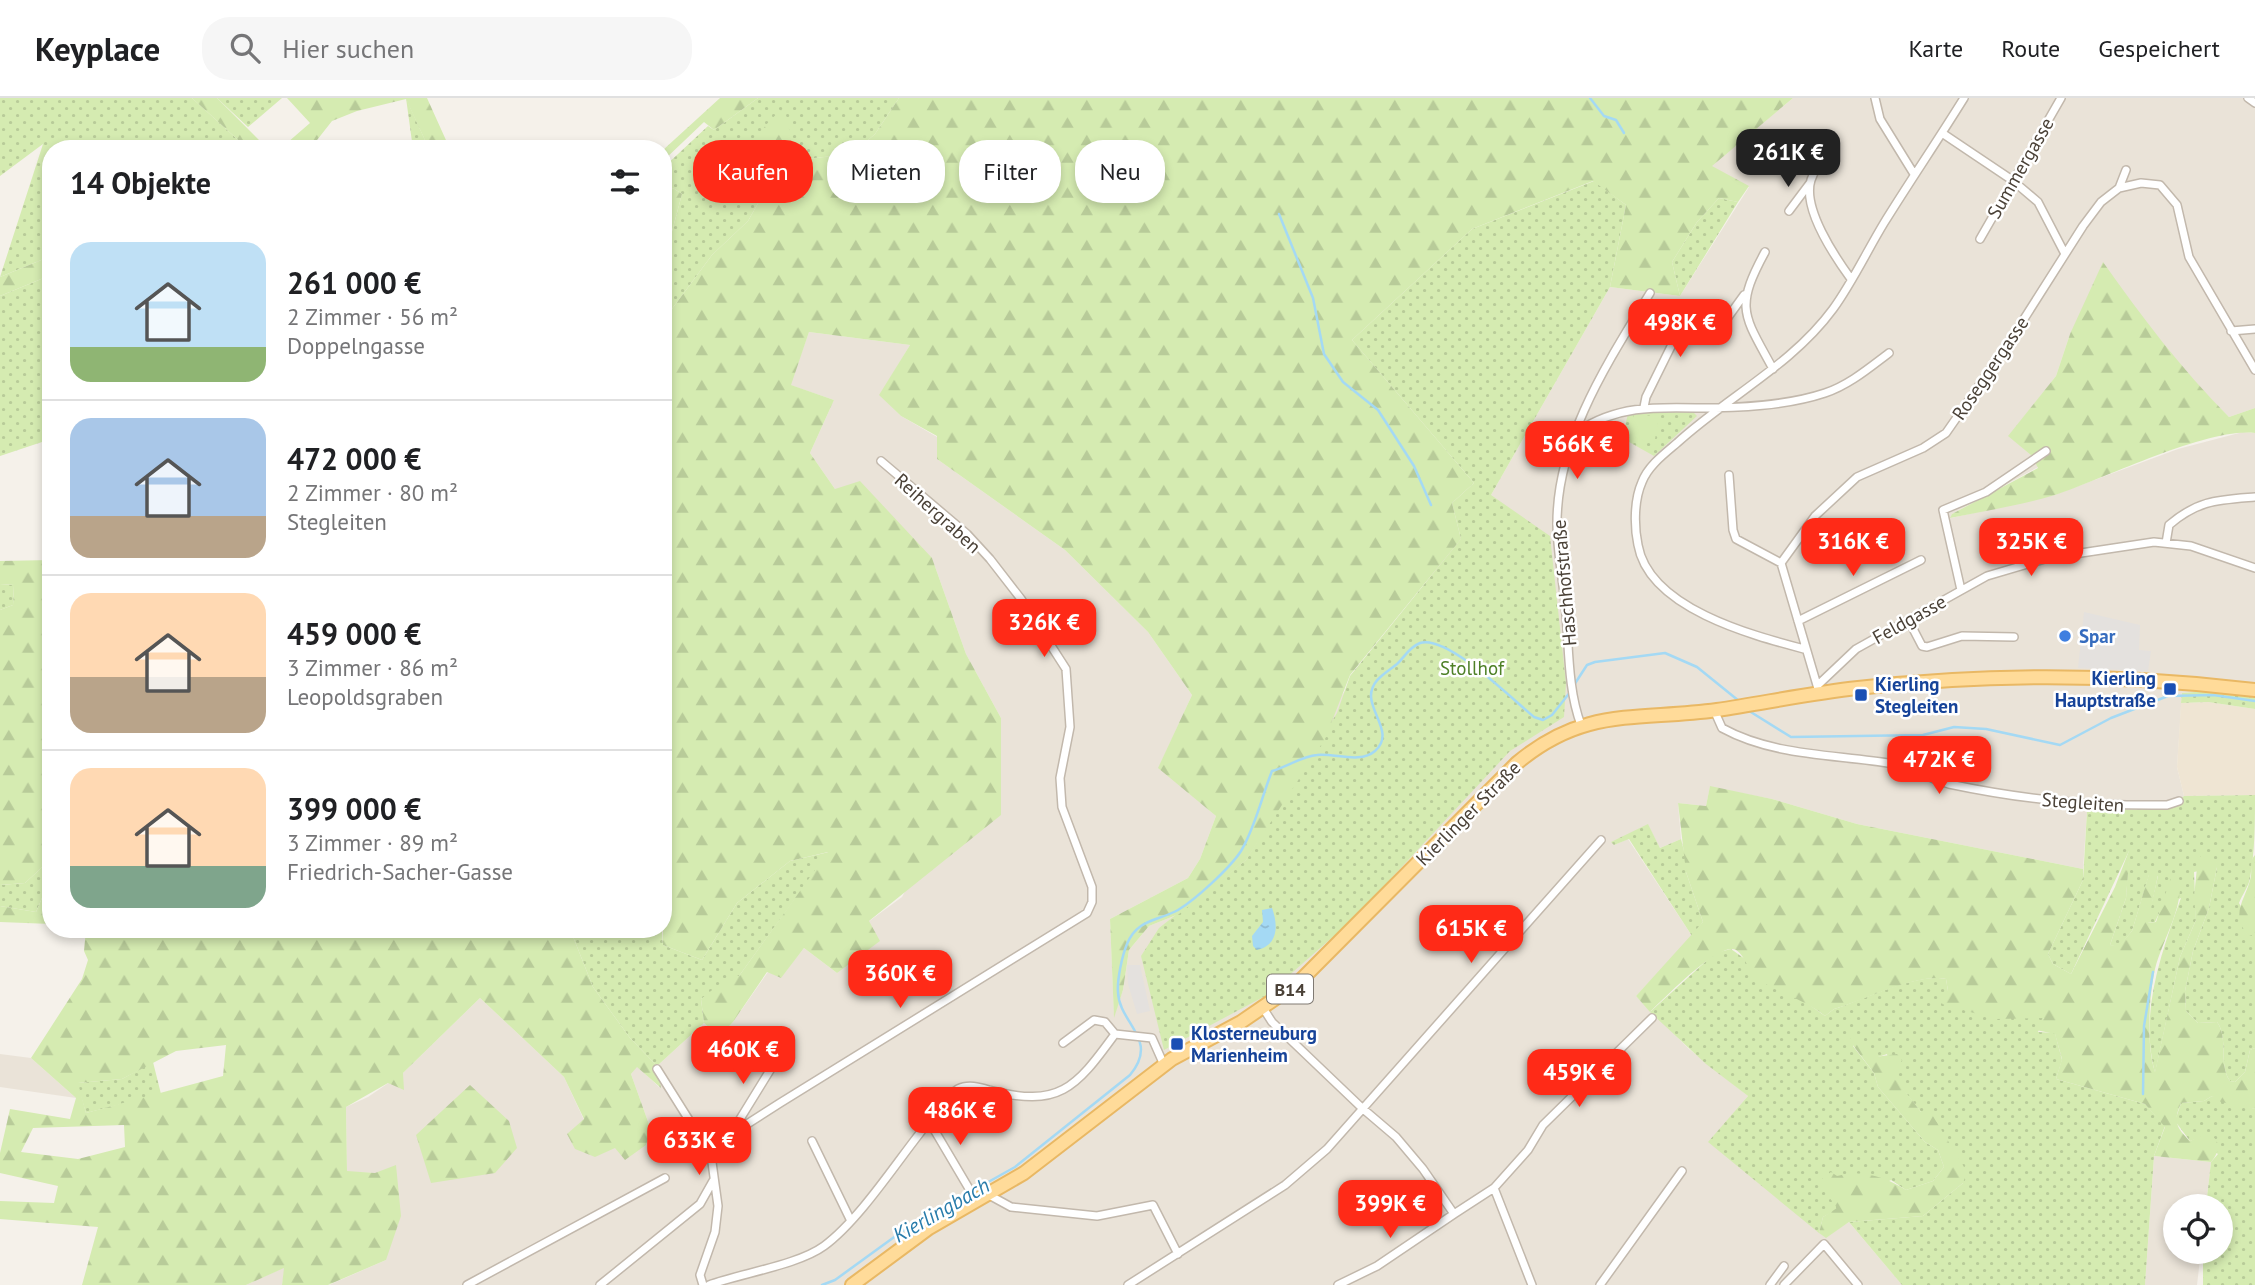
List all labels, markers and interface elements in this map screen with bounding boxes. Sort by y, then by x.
search box [202,17,692,80]
text: Keyplace [35,27,160,70]
icon: search [226,29,264,67]
text: Hier suchen [282,32,414,65]
text: Karte [1908,33,1963,64]
text: Route [2001,33,2060,64]
text: Gespeichert [2098,33,2220,64]
street label: Summergasse [1981,113,2059,223]
pin: 261K € [1731,130,1845,189]
text: 261K € [1752,137,1824,166]
chip: Kaufen [693,140,813,203]
chip: Mieten [827,140,945,203]
chip: Filter [959,140,1061,203]
chip: Neu [1075,140,1165,203]
text: 14 Objekte [70,163,211,202]
icon: filters [606,163,644,201]
text: 261 000 € [287,263,421,302]
icon: home [126,270,210,354]
pin: 498K € [1623,300,1737,359]
text: 2 Zimmer · 56 m² [287,302,458,331]
text: 498K € [1644,307,1716,336]
street label: Roseggergasse [1947,312,2033,424]
text: Doppelngasse [287,331,425,360]
pin: 566K € [1520,422,1634,481]
text: 566K € [1541,429,1613,458]
text: 472 000 € [287,439,421,478]
icon: home [126,446,210,530]
street label: Reihergraben [890,468,986,558]
text: 2 Zimmer · 80 m² [287,478,458,507]
text: Stegleiten [287,507,387,536]
pin: 316K € [1796,518,1910,578]
pin: 325K € [1974,518,2088,578]
street label: Haschhofstraße [1547,519,1581,647]
text: 316K € [1817,526,1889,555]
text: 325K € [1995,526,2067,555]
street label: Feldgasse [1868,589,1950,649]
pin: 326K € [987,600,1101,659]
text: 326K € [1008,607,1080,636]
text: 459 000 € [287,614,421,653]
icon: home [126,621,210,705]
place label: Spar [2079,624,2116,648]
marker: Spar [2057,628,2073,644]
text: 3 Zimmer · 86 m² [287,653,458,682]
park label: Stollhof [1440,656,1505,680]
place label: Kierling Hauptstraße [2055,666,2156,712]
place label: Kierling Stegleiten [1875,672,1958,718]
marker: Kierling Hauptstraße [2162,681,2178,697]
text: Leopoldsgraben [287,682,443,711]
marker: Kierling Stegleiten [1853,687,1869,703]
pin: 472K € [1882,736,1996,796]
text: 472K € [1903,744,1975,773]
street label: Kierlinger Straße [1411,756,1525,870]
street label: Stegleiten [2041,787,2125,817]
text: 399 000 € [287,789,421,828]
icon: home [126,796,210,880]
text: 3 Zimmer · 89 m² [287,828,458,857]
text: Friedrich-Sacher-Gasse [287,857,513,886]
pin: 615K € [1414,906,1528,965]
text: 615K € [1435,913,1507,942]
pin: 360K € [843,950,957,1010]
text: 360K € [864,958,936,987]
road number: B14 [1267,974,1313,1004]
place label: Klosterneuburg Marienheim [1191,1021,1317,1067]
pin: 460K € [686,1026,800,1086]
text: 460K € [707,1034,779,1063]
marker: Klosterneuburg Marienheim [1169,1036,1185,1052]
pin: 459K € [1522,1049,1636,1109]
text: 459K € [1543,1057,1615,1086]
pin: 486K € [903,1088,1017,1147]
text: 486K € [924,1095,996,1124]
pin: 633K € [642,1118,756,1177]
text: 633K € [663,1125,735,1154]
water label: Kierlingbach [888,1171,994,1249]
pin: 399K € [1333,1180,1447,1240]
text: 399K € [1354,1188,1426,1217]
map controls [2163,1194,2233,1264]
button: locate [2163,1194,2233,1264]

